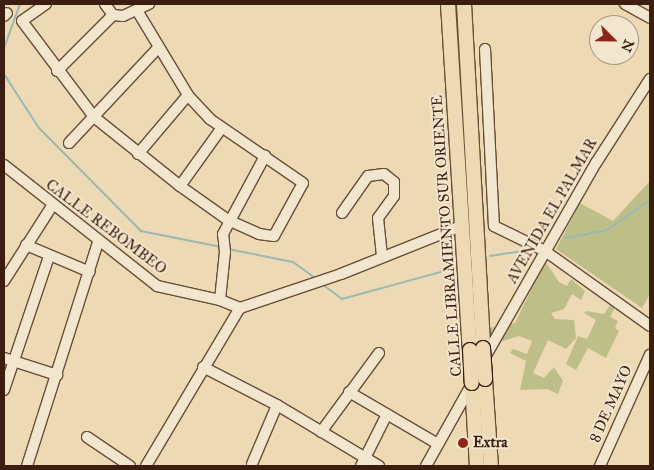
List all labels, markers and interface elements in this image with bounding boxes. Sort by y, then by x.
north arrow [589,15,639,65]
text: N [617,37,637,54]
street label: CALLE LIBRAMIENTO SUR ORIENTE [428,95,466,377]
street label: AVENIDA EL PALMAR [503,135,601,287]
street label: CALLE REBOMBEO [42,176,170,278]
street label: 8 DE MAYO [586,363,636,445]
place label: Extra [473,434,508,452]
marker: Extra [457,437,469,449]

